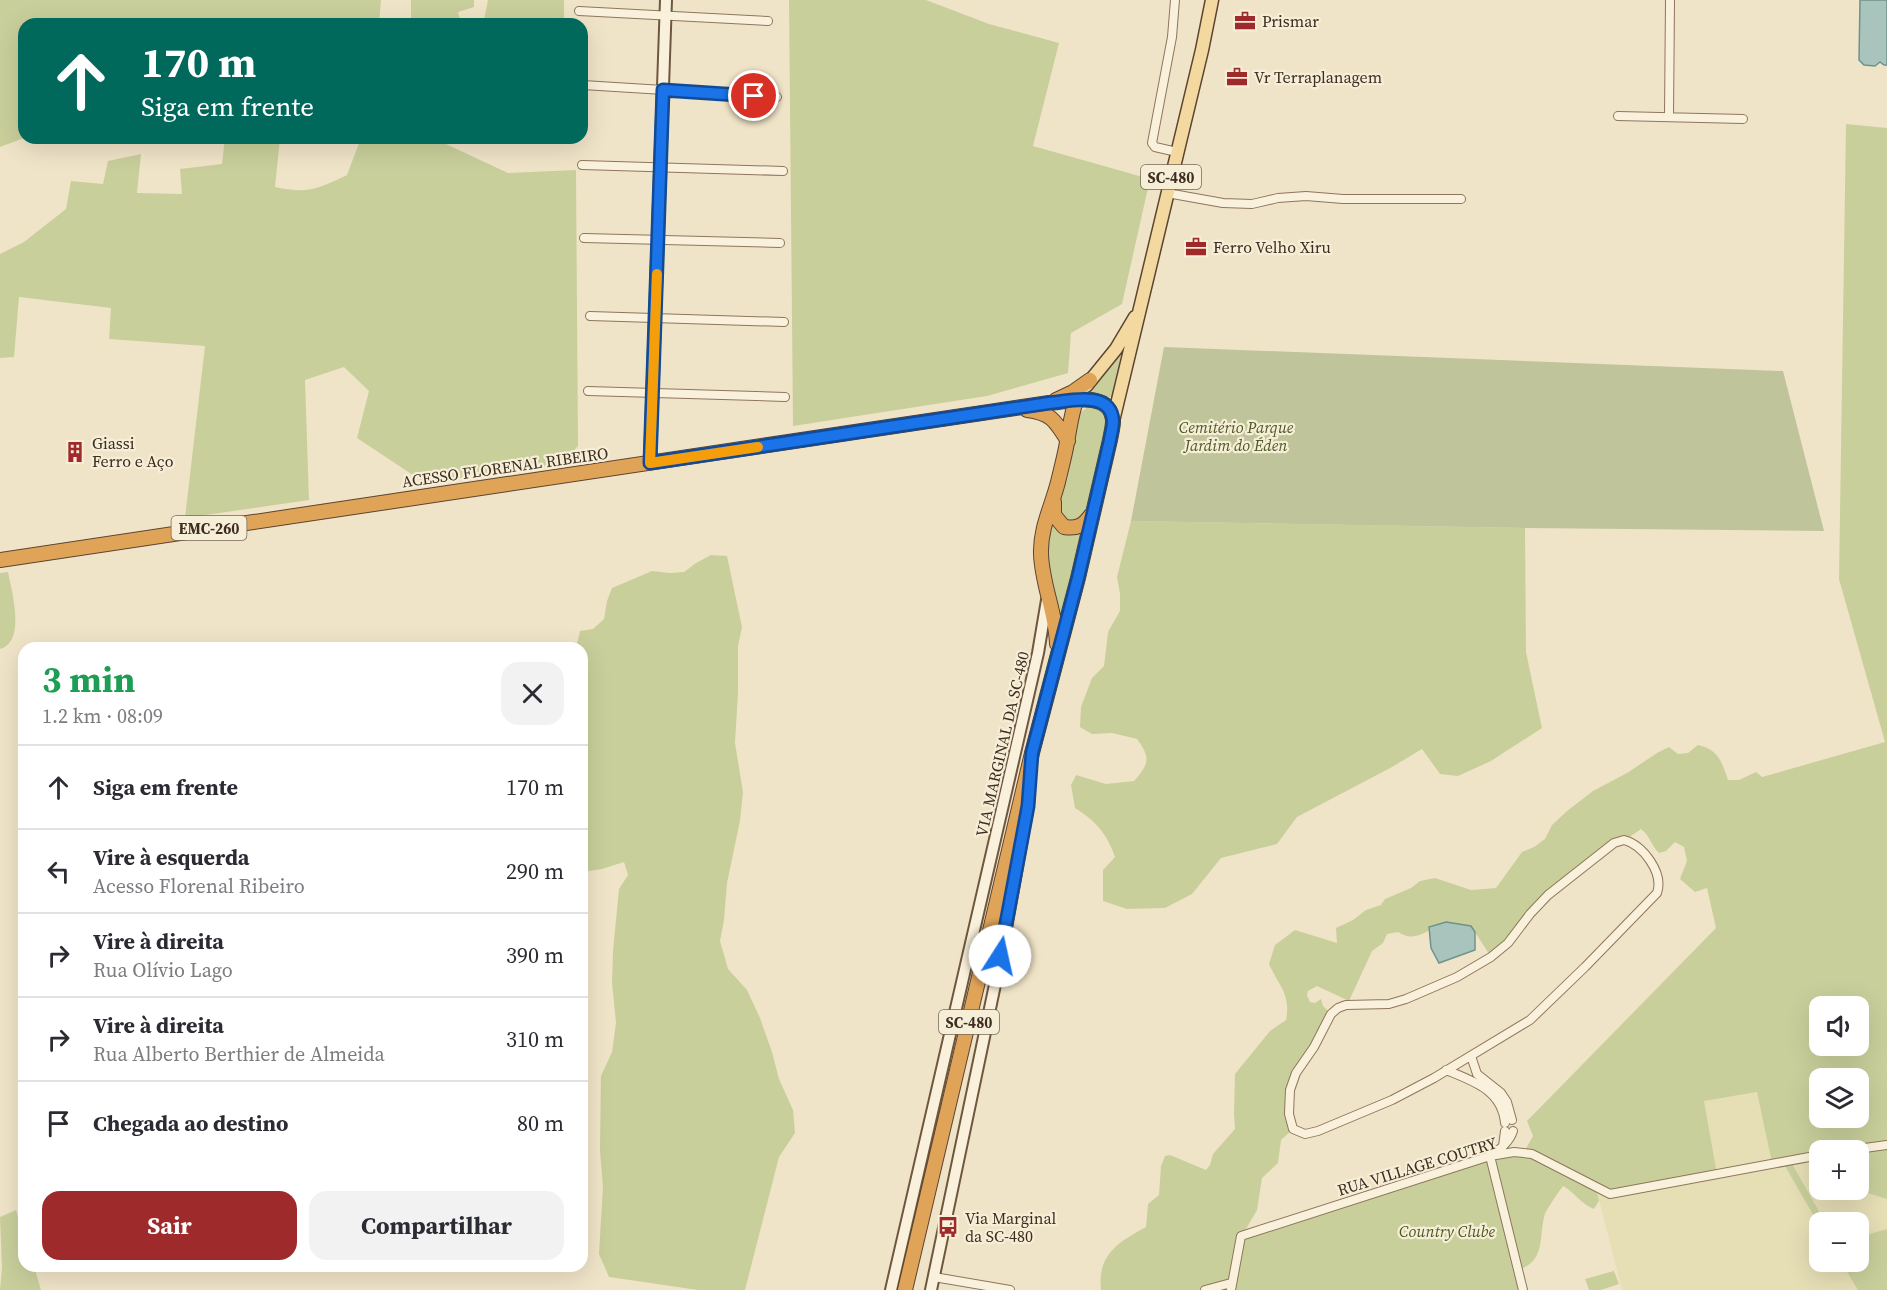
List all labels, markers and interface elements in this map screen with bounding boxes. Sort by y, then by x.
office icon: Prismar [1233,9,1257,33]
place label: Prismar [1262,10,1319,32]
text: 170 m [141,33,256,91]
icon: ahead [42,42,120,120]
office icon: Vr Terraplanagem [1225,65,1249,89]
place label: Vr Terraplanagem [1254,66,1382,88]
pin [728,70,779,121]
icon: arrive [737,79,770,112]
text: Siga em frente [141,88,314,125]
road number: SC-480 [1141,165,1201,189]
office icon: Ferro Velho Xiru [1184,235,1208,259]
place label: Ferro Velho Xiru [1213,236,1331,258]
park label: Cemitério Parque Jardim do Éden [1179,416,1294,456]
place label: Giassi Ferro e Aço [92,432,174,472]
building icon: Giassi Ferro e Aço [63,440,87,464]
street label: ACESSO FLORENAL RIBEIRO [400,442,610,492]
road number: EMC-260 [172,516,246,540]
street label: VIA MARGINAL DA SC-480 [970,649,1034,839]
text: 3 min [42,655,135,704]
button: close [501,662,564,725]
text: 1.2 km · 08:09 [42,702,163,730]
icon: ahead [42,771,75,804]
text: Siga em frente [93,772,238,802]
text: 170 m [506,772,564,802]
text: Vire à esquerda [93,842,249,872]
icon: left [42,855,75,888]
text: 290 m [506,856,564,886]
text: Acesso Florenal Ribeiro [93,872,305,900]
position arrow [968,924,1032,988]
text: Vire à direita [93,926,224,956]
icon: right [42,939,75,972]
text: 390 m [506,940,564,970]
text: Rua Olívio Lago [93,956,233,984]
map controls [1809,996,1869,1272]
button: sound [1809,996,1869,1056]
text: Vire à direita [93,1010,224,1040]
road number: SC-480 [939,1010,999,1034]
icon: right [42,1023,75,1056]
text: 310 m [506,1024,564,1054]
text: Rua Alberto Berthier de Almeida [93,1040,385,1068]
button: layers [1809,1068,1869,1128]
icon: arrive [42,1107,75,1140]
text: Chegada ao destino [93,1108,288,1138]
text: 80 m [517,1108,564,1138]
street label: RUA VILLAGE COUTRY [1335,1131,1499,1201]
button: + [1809,1140,1869,1200]
button: Sair [42,1191,297,1260]
button: Compartilhar [309,1191,564,1260]
place label: Via Marginal da SC-480 [965,1207,1057,1247]
button: − [1809,1212,1869,1272]
bus stop icon: Via Marginal da SC-480 [936,1215,960,1239]
park label: Country Clube [1399,1220,1495,1242]

